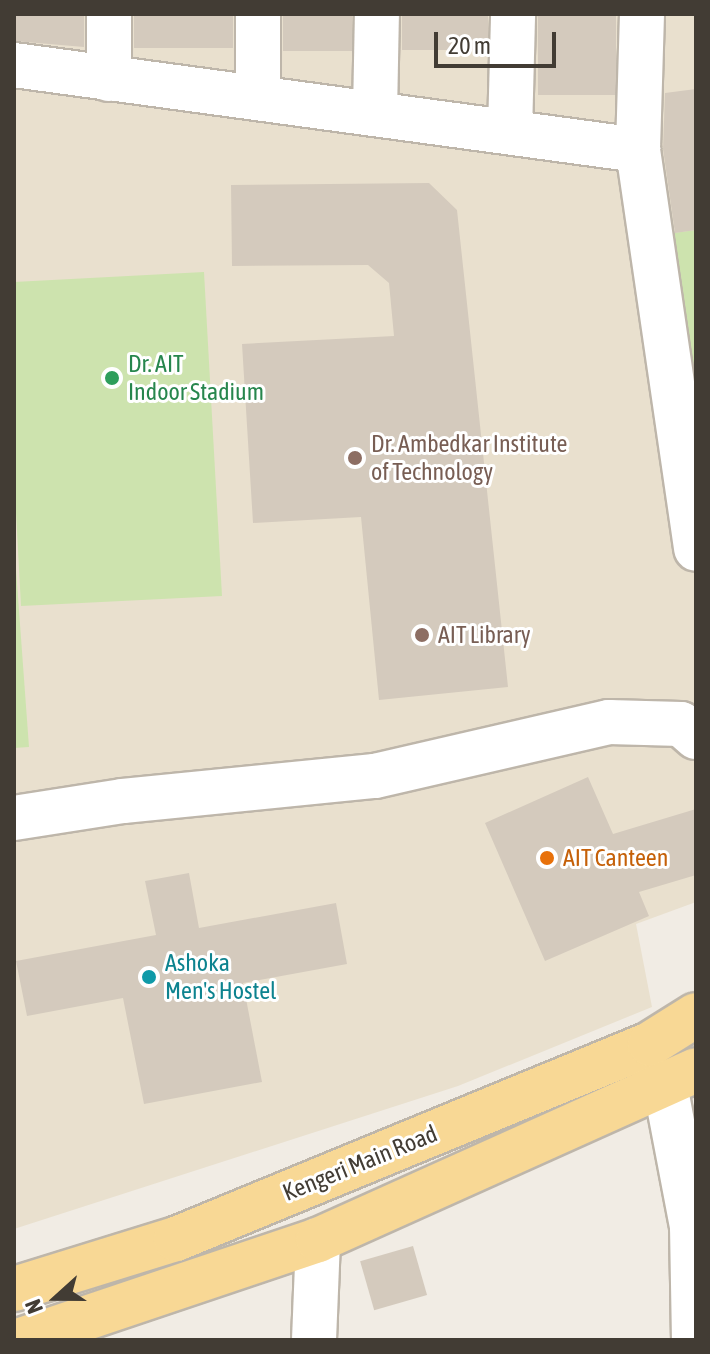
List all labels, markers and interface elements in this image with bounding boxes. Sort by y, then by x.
scale bar [438,16,560,66]
text: 20 m [448,32,491,59]
place label: Dr. AIT Indoor Stadium [128,350,264,406]
marker: Dr. AIT Indoor Stadium [103,369,121,387]
place label: Dr. Ambedkar Institute of Technology [371,430,568,486]
marker: Dr. Ambedkar Institute of Technology [346,449,364,467]
place label: AIT Library [438,621,531,649]
marker: AIT Library [413,626,431,644]
place label: AIT Canteen [563,844,668,872]
marker: AIT Canteen [538,849,556,867]
place label: Ashoka Men's Hostel [165,949,276,1005]
marker: Ashoka Men's Hostel [140,968,158,986]
street label: Kengeri Main Road [279,1119,441,1207]
north arrow [16,1258,96,1338]
text: N [19,1296,48,1317]

